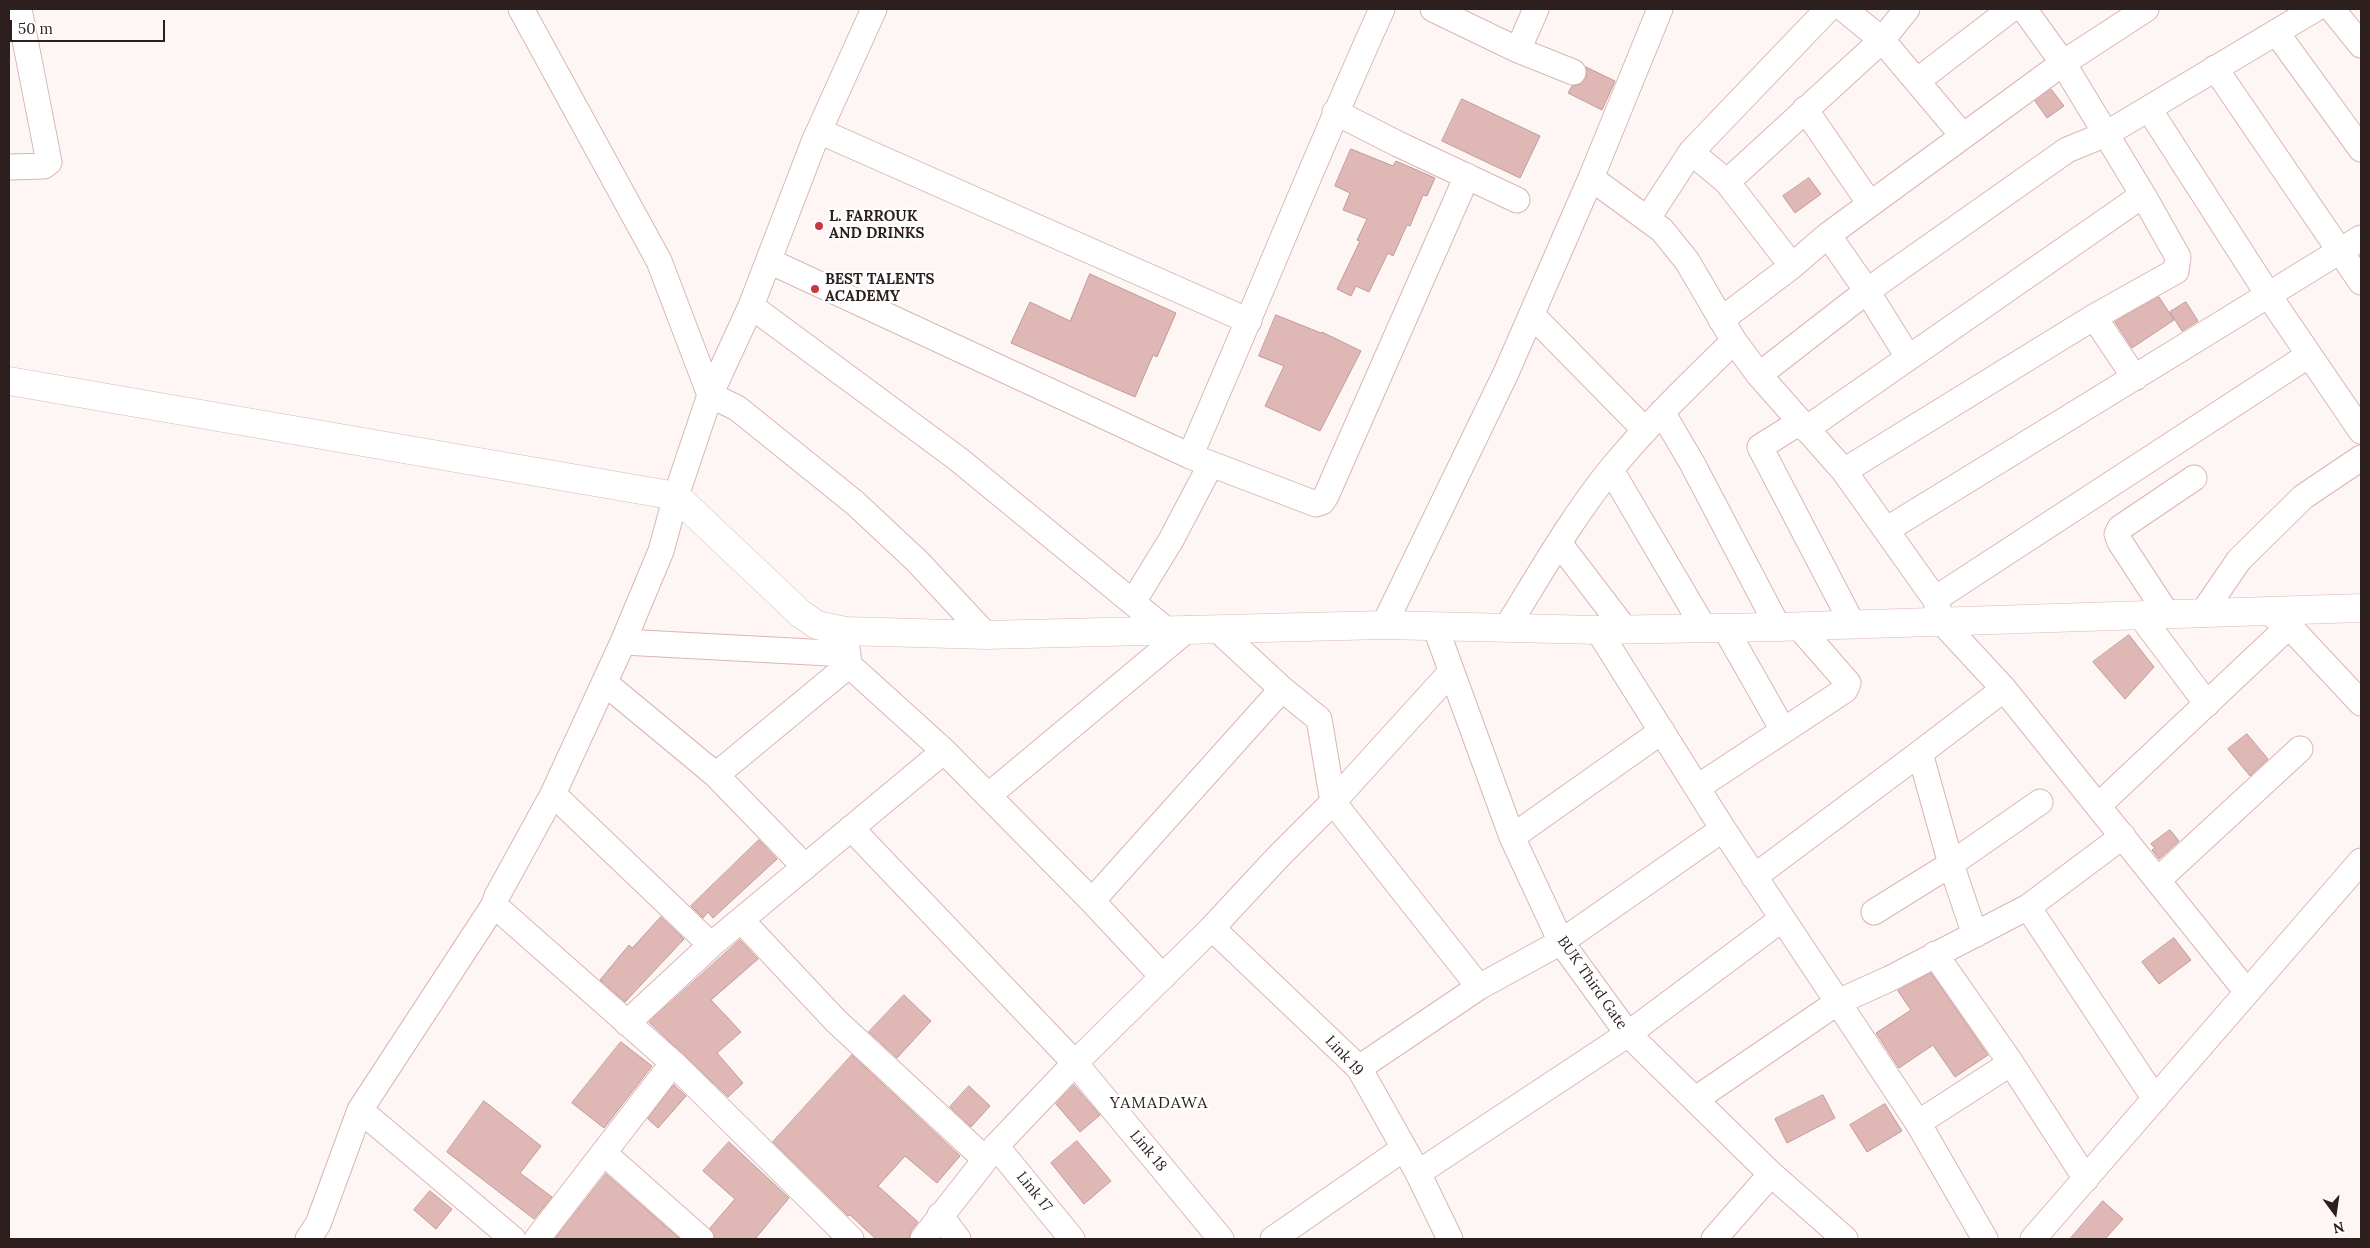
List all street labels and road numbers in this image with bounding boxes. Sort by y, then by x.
street label: BUK Third Gate [1553,933,1631,1033]
street label: Link 19 [1321,1032,1367,1080]
street label: Link 18 [1126,1127,1170,1175]
street label: Link 17 [1012,1168,1056,1216]

